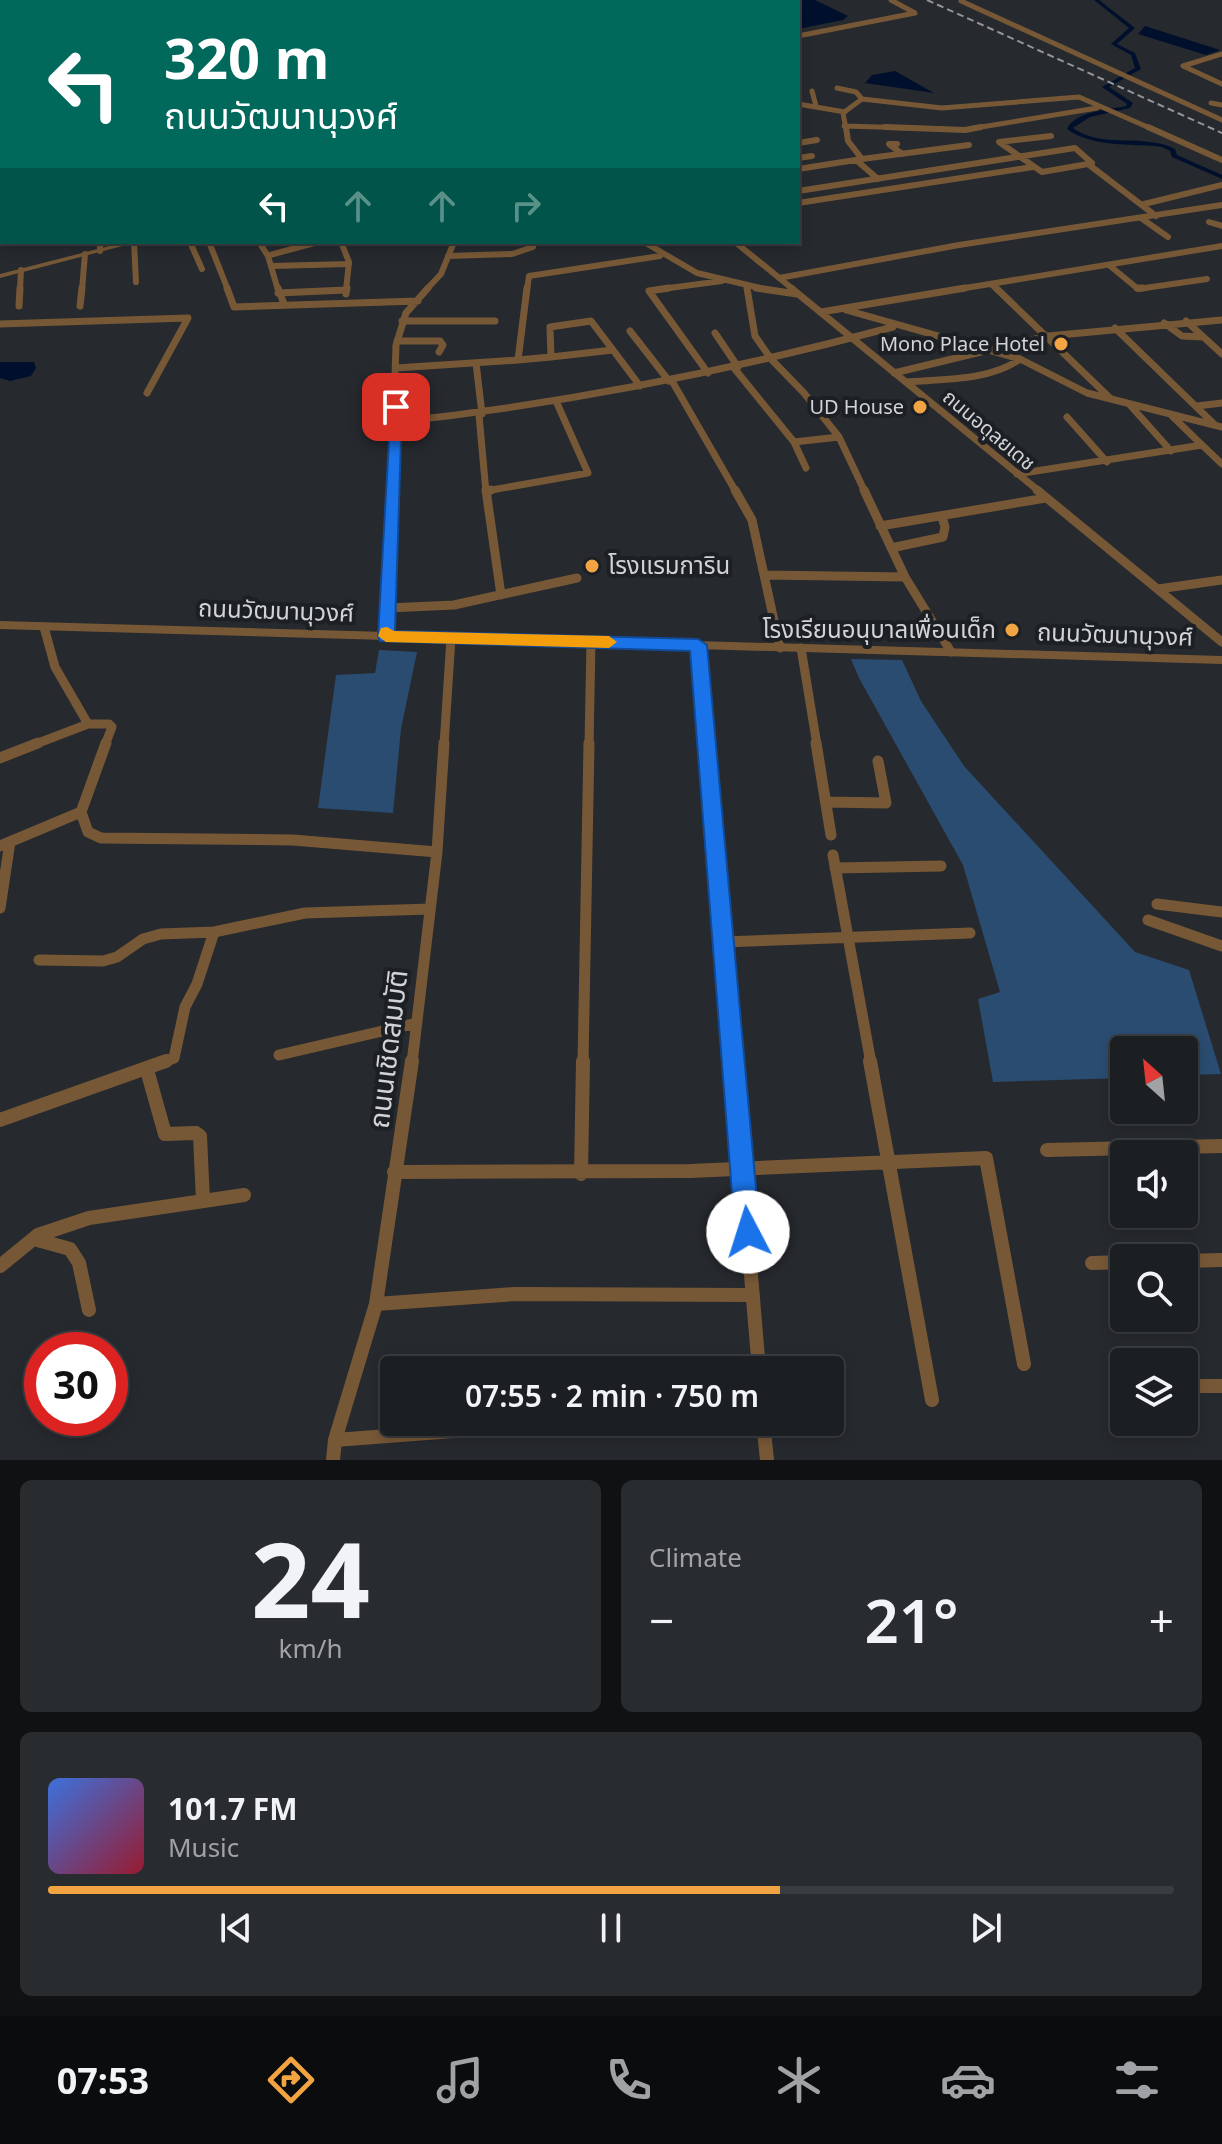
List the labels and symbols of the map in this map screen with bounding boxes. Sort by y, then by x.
place label: Mono Place Hotel [880,330,1045,357]
marker: Mono Place Hotel [1052,335,1070,353]
pin [362,373,430,441]
street label: ถนนอดุลยเดช [937,383,1041,476]
place label: UD House [809,393,904,420]
marker: UD House [911,398,929,416]
place label: โรงแรมการิน [608,548,730,581]
marker: โรงแรมการิน [583,557,601,575]
street label: ถนนวัฒนานุวงศ์ [197,590,355,629]
place label: โรงเรียนอนุบาลเพื่อนเด็ก [762,612,996,645]
street label: ถนนวัฒนานุวงศ์ [1036,614,1194,653]
marker: โรงเรียนอนุบาลเพื่อนเด็ก [1003,621,1021,639]
street label: ถนนเชิดสมบัติ [358,967,416,1130]
north arrow [1110,1036,1198,1124]
position arrow [706,1190,790,1274]
speed limit sign: 30 [24,1332,128,1436]

